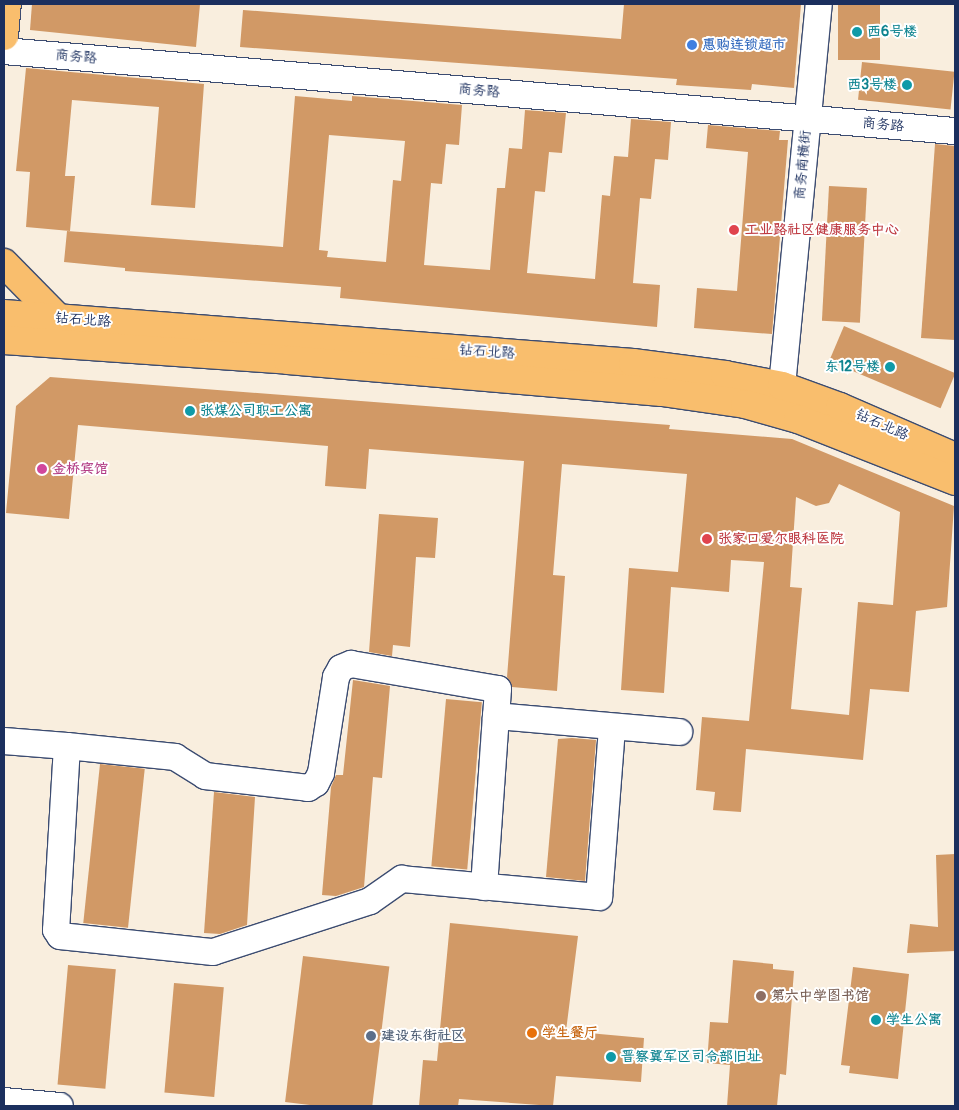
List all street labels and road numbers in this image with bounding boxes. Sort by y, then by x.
street label: 商务路 [54,47,98,67]
street label: 商务路 [457,81,501,101]
street label: 商务路 [861,115,905,135]
street label: 商务南横街 [792,129,814,201]
street label: 钻石北路 [54,310,112,330]
street label: 钻石北路 [458,342,516,362]
street label: 钻石北路 [853,406,911,444]

